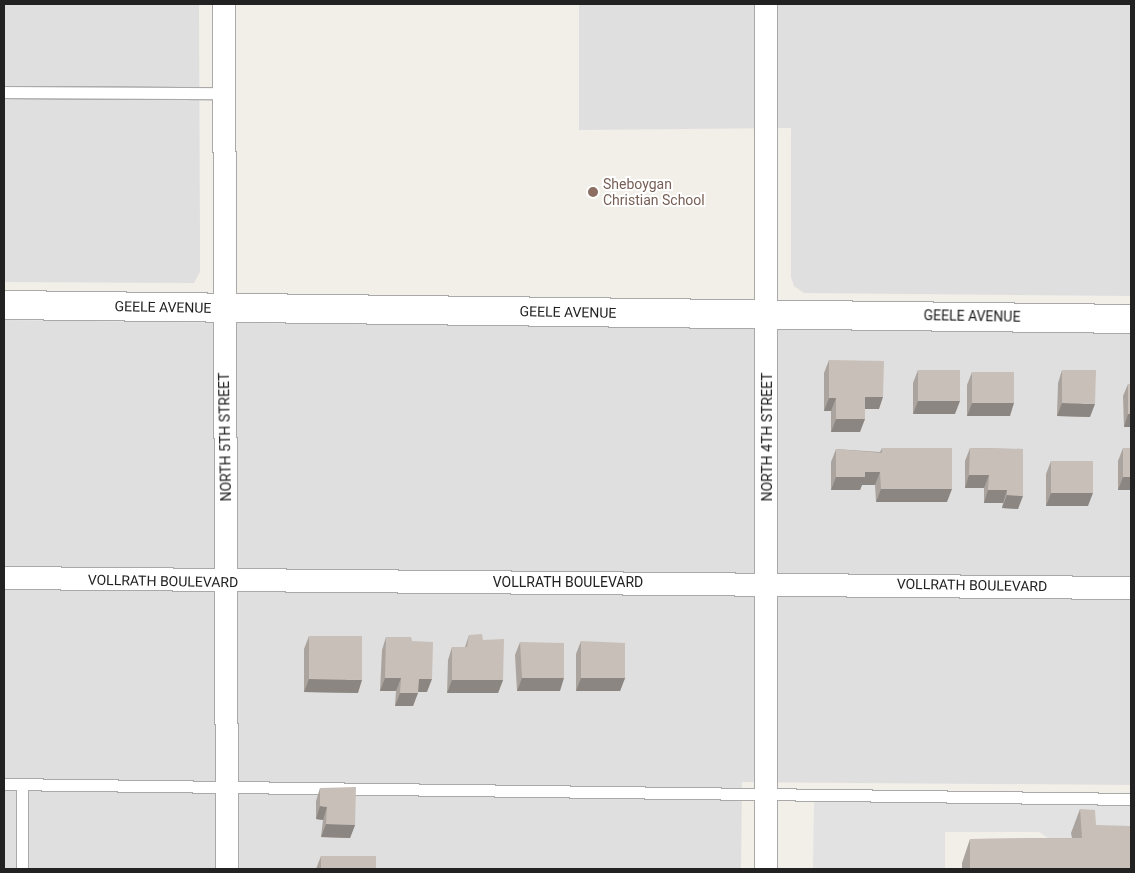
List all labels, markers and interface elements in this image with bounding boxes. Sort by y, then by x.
place label: Sheboygan Christian School [603,176,705,208]
marker: Sheboygan Christian School [587,186,599,198]
street label: GEELE AVENUE [114,298,212,316]
street label: GEELE AVENUE [519,303,617,321]
street label: GEELE AVENUE [923,307,1021,325]
street label: NORTH 5TH STREET [215,372,235,502]
street label: NORTH 4TH STREET [759,373,775,501]
street label: VOLLRATH BOULEVARD [88,571,238,591]
street label: VOLLRATH BOULEVARD [493,574,643,590]
street label: VOLLRATH BOULEVARD [897,575,1047,595]

